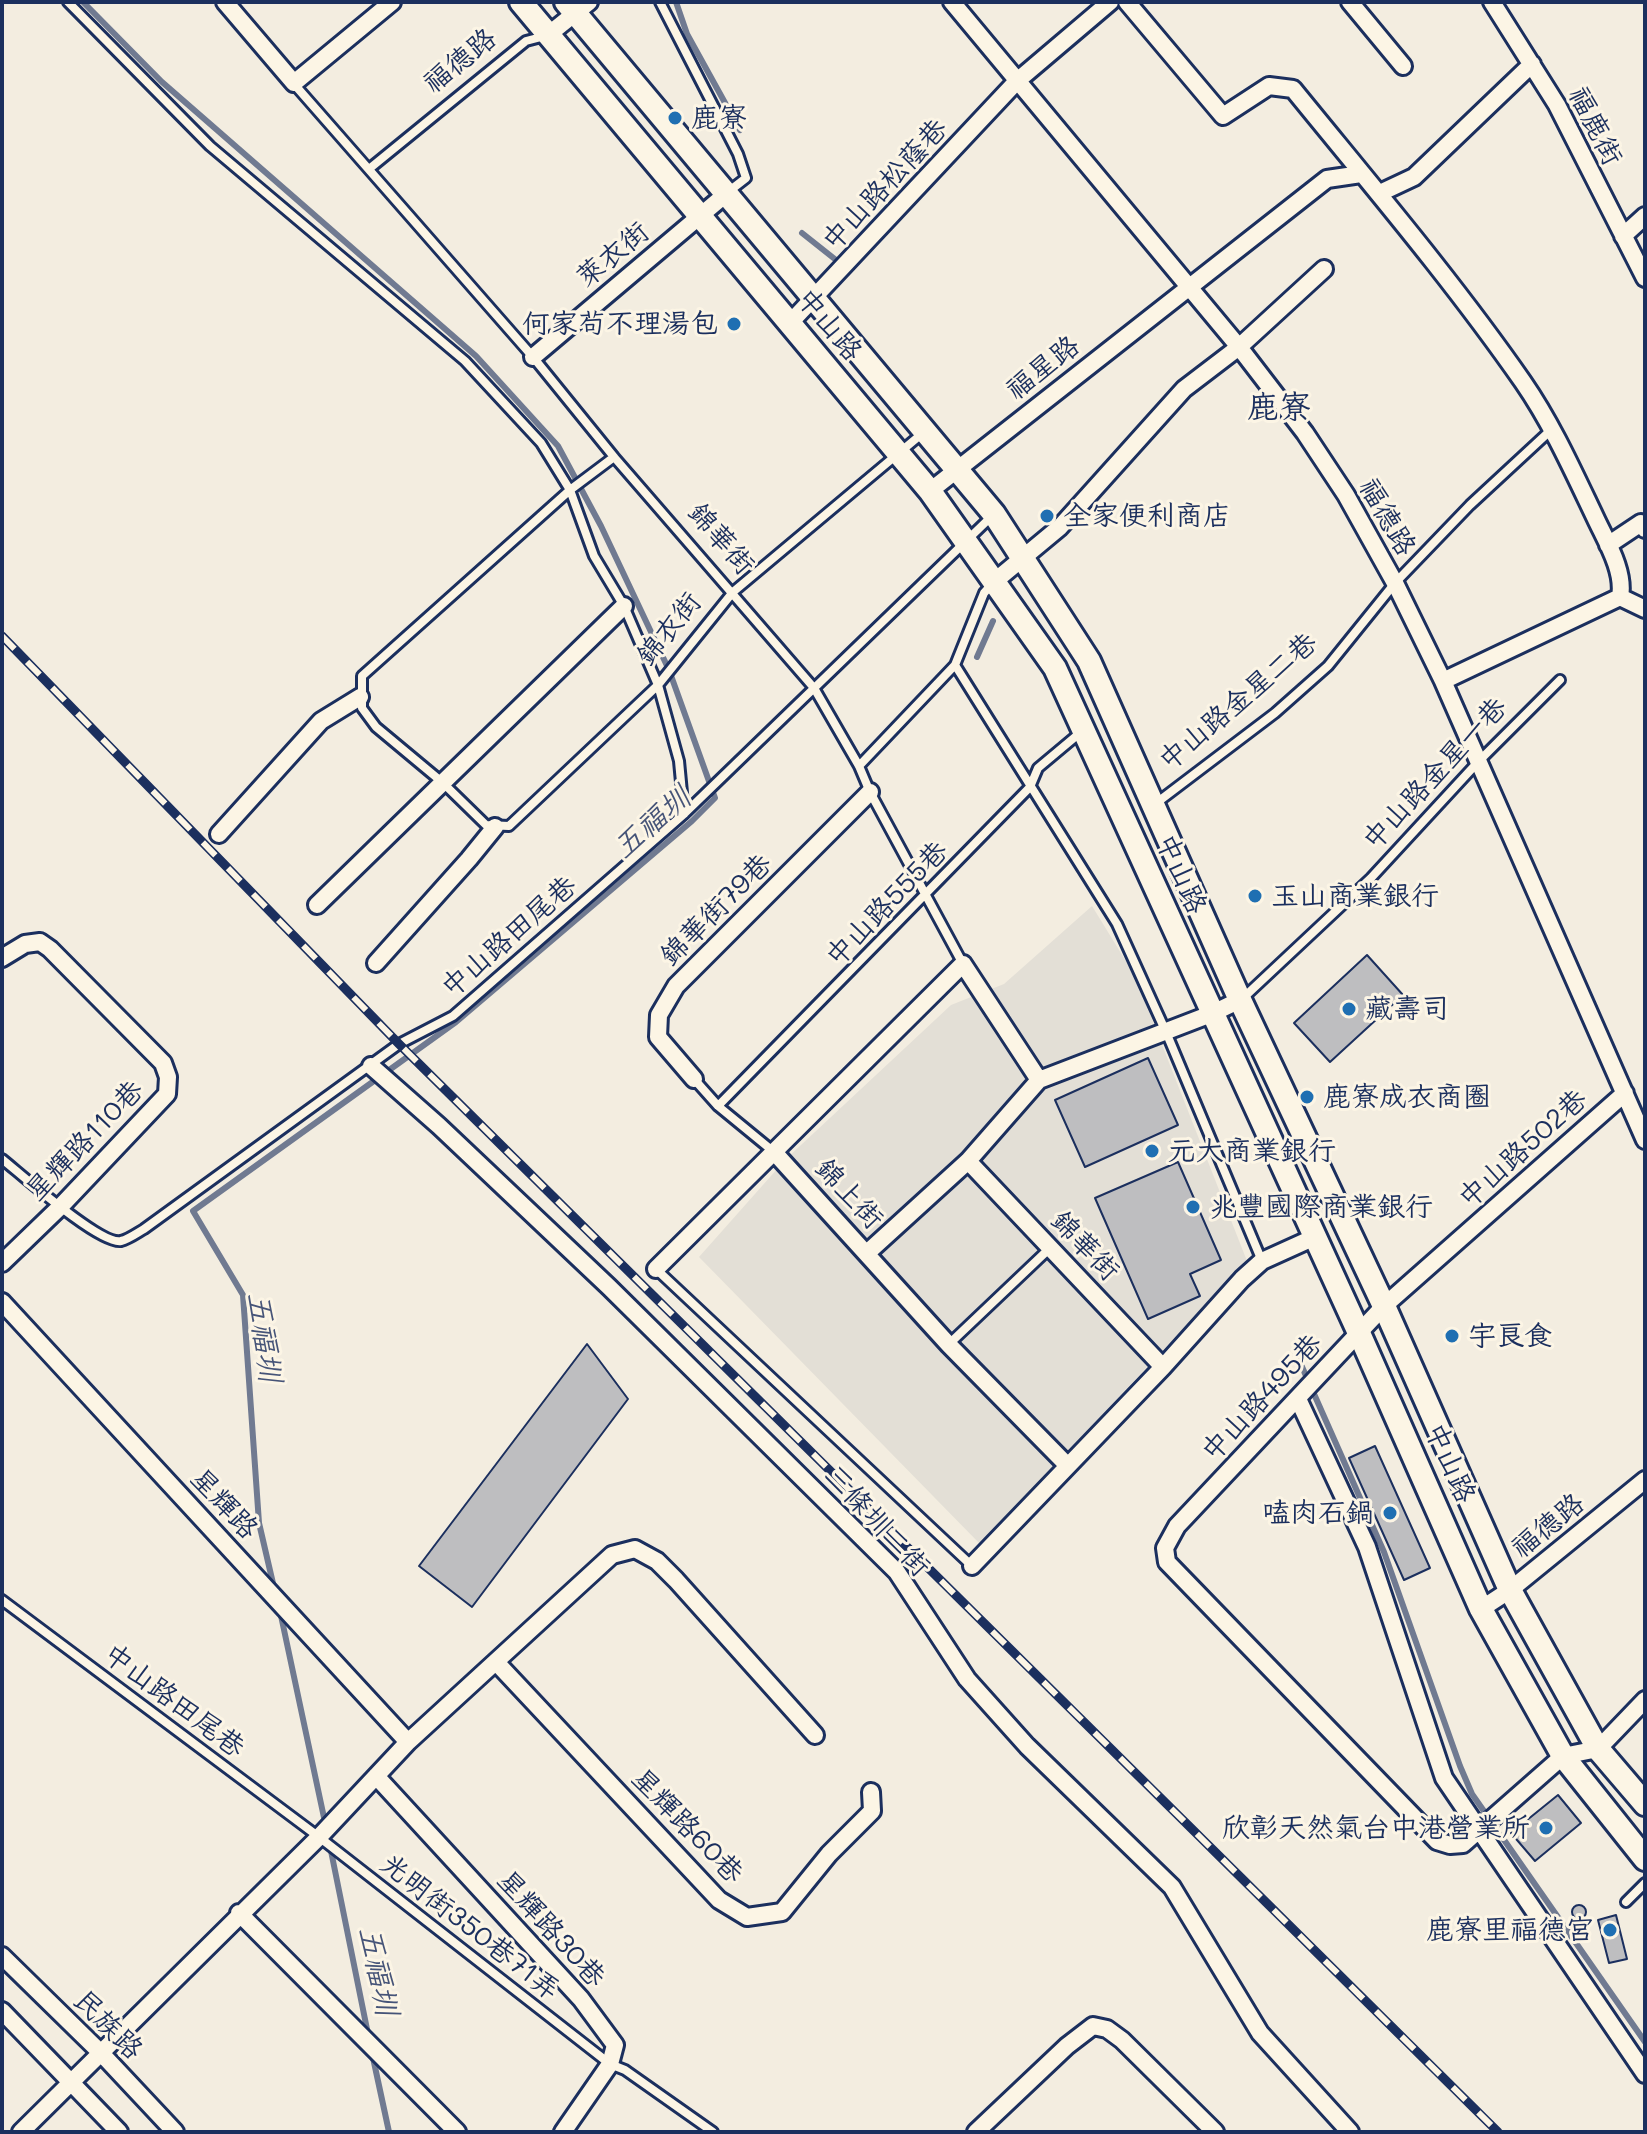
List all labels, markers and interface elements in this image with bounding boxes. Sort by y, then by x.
street label: 福德路 [417,22,503,100]
street label: 福鹿街 [1561,81,1629,171]
place label: 鹿寮 [691,101,747,135]
marker: 鹿寮 [666,109,684,127]
street label: 中山路松蔭巷 [815,112,955,258]
street label: 萊衣街 [570,215,656,295]
street label: 中山路 [789,282,869,368]
place label: 何家茍不理湯包 [522,307,718,341]
marker: 何家茍不理湯包 [725,315,743,333]
street label: 福星路 [1000,329,1086,407]
district label: 鹿寮 [1247,389,1311,427]
street label: 福德路 [1351,472,1423,562]
street label: 錦華街 [681,496,761,582]
place label: 全家便利商店 [1063,499,1231,533]
marker: 全家便利商店 [1038,507,1056,525]
street label: 錦衣街 [630,586,708,672]
street label: 中山路金星二巷 [1152,626,1324,778]
street label: 中山路金星一巷 [1356,691,1514,857]
water label: 五福圳 [606,780,698,866]
street label: 中山路 [1149,829,1213,919]
street label: 中山路555巷 [819,834,955,974]
street label: 錦華街79巷 [653,847,779,973]
street label: 中山路田尾巷 [435,869,583,1005]
place label: 玉山商業銀行 [1271,879,1439,913]
marker: 玉山商業銀行 [1246,887,1264,905]
place label: 藏壽司 [1365,992,1449,1026]
marker: 藏壽司 [1340,1000,1358,1018]
street label: 星輝路110巷 [19,1074,151,1208]
place label: 鹿寮成衣商圈 [1323,1080,1491,1114]
street label: 中山路502巷 [1452,1083,1594,1215]
marker: 鹿寮成衣商圈 [1298,1088,1316,1106]
place label: 元大商業銀行 [1168,1134,1336,1168]
marker: 元大商業銀行 [1143,1142,1161,1160]
street label: 錦上街 [808,1152,890,1236]
place label: 兆豐國際商業銀行 [1209,1190,1433,1224]
marker: 兆豐國際商業銀行 [1184,1198,1202,1216]
street label: 錦華街 [1044,1204,1126,1288]
water label: 五福圳 [240,1290,288,1384]
place label: 宇良食 [1468,1319,1552,1353]
marker: 宇良食 [1443,1327,1461,1345]
street label: 中山路495巷 [1195,1328,1329,1468]
street label: 中山路 [1418,1418,1482,1508]
street label: 三條圳二街 [817,1458,937,1584]
street label: 星輝路 [183,1462,265,1546]
street label: 福德路 [1505,1487,1591,1565]
place label: 嗑肉石鍋 [1262,1496,1374,1530]
marker: 嗑肉石鍋 [1381,1504,1399,1522]
street label: 中山路田尾巷 [97,1637,251,1765]
street label: 星輝路60巷 [624,1762,750,1890]
place label: 欣彰天然氣台中港營業所 [1222,1811,1530,1845]
marker: 欣彰天然氣台中港營業所 [1537,1819,1555,1837]
street label: 光明街350巷71弄 [374,1847,566,2007]
street label: 星輝路30巷 [490,1864,612,1994]
place label: 鹿寮里福德宮 [1426,1913,1594,1947]
marker: 鹿寮里福德宮 [1601,1921,1619,1939]
water label: 五福圳 [351,1923,405,2019]
street label: 民族路 [66,1983,150,2067]

